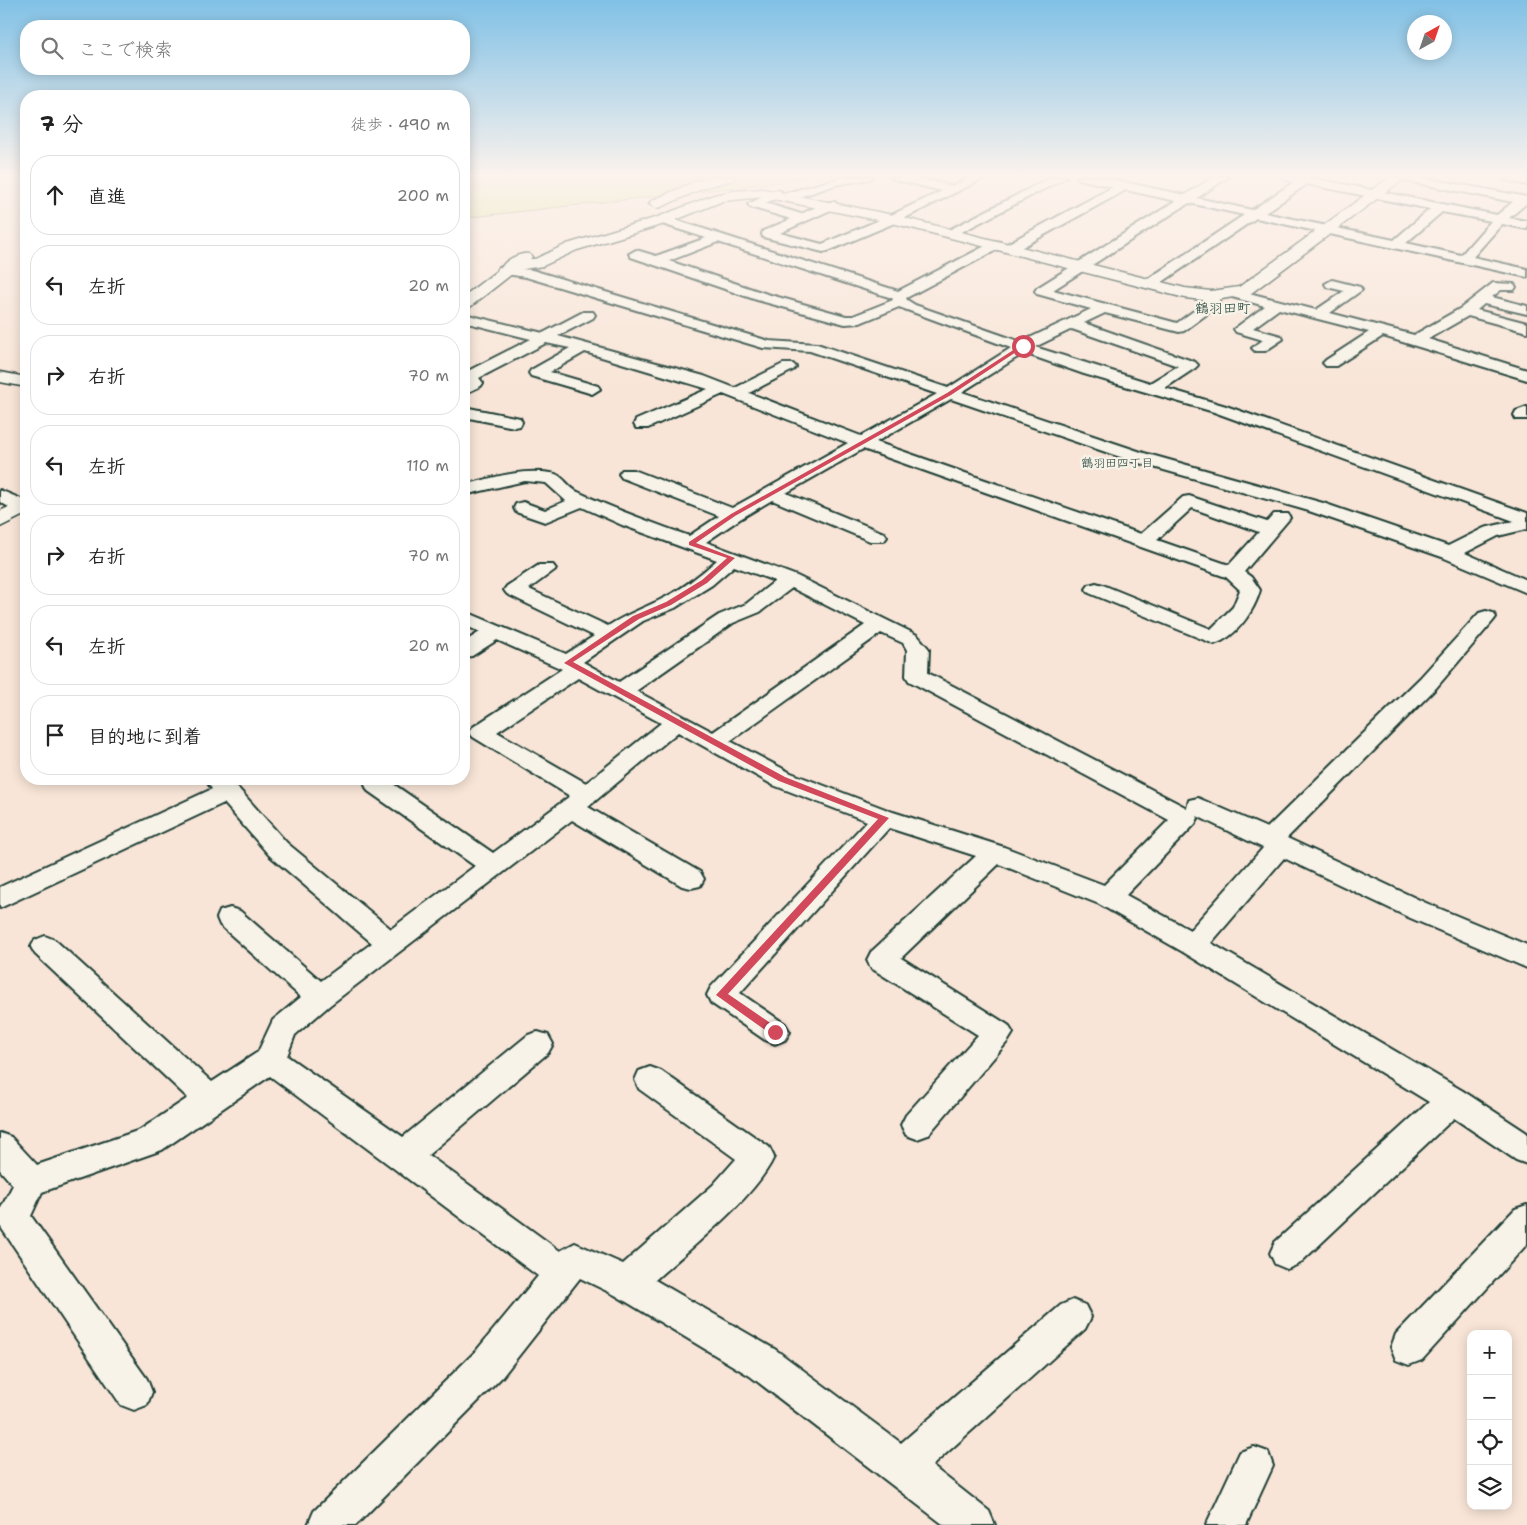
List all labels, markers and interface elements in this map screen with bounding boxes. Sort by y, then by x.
north arrow [1407,15,1452,60]
search box [20,20,470,75]
icon: search [38,34,66,62]
text: ここで検索 [78,37,173,62]
text: 7 分 [40,110,83,138]
text: 徒歩 · 490 m [351,114,450,135]
icon: ahead [41,181,69,209]
text: 直進 [88,184,126,209]
text: 200 m [397,185,449,206]
icon: left [41,271,69,299]
text: 左折 [88,274,126,299]
text: 20 m [408,275,449,296]
district label: 鶴羽田町 [1195,299,1251,317]
route start [1012,335,1035,358]
icon: right [41,361,69,389]
text: 右折 [88,364,126,389]
text: 70 m [408,365,449,386]
icon: left [41,451,69,479]
text: 左折 [88,454,126,479]
text: 110 m [406,455,449,476]
district label: 鶴羽田四丁目 [1081,455,1153,471]
icon: right [41,541,69,569]
text: 右折 [88,544,126,569]
text: 70 m [408,545,449,566]
icon: left [41,631,69,659]
text: 左折 [88,634,126,659]
text: 20 m [408,635,449,656]
icon: arrive [41,721,69,749]
text: 目的地に到着 [88,724,202,749]
route end [764,1021,787,1044]
map controls [1467,1330,1512,1510]
button: + [1467,1330,1512,1375]
button: − [1467,1375,1512,1420]
button: locate [1467,1420,1512,1465]
button: layers [1467,1465,1512,1510]

